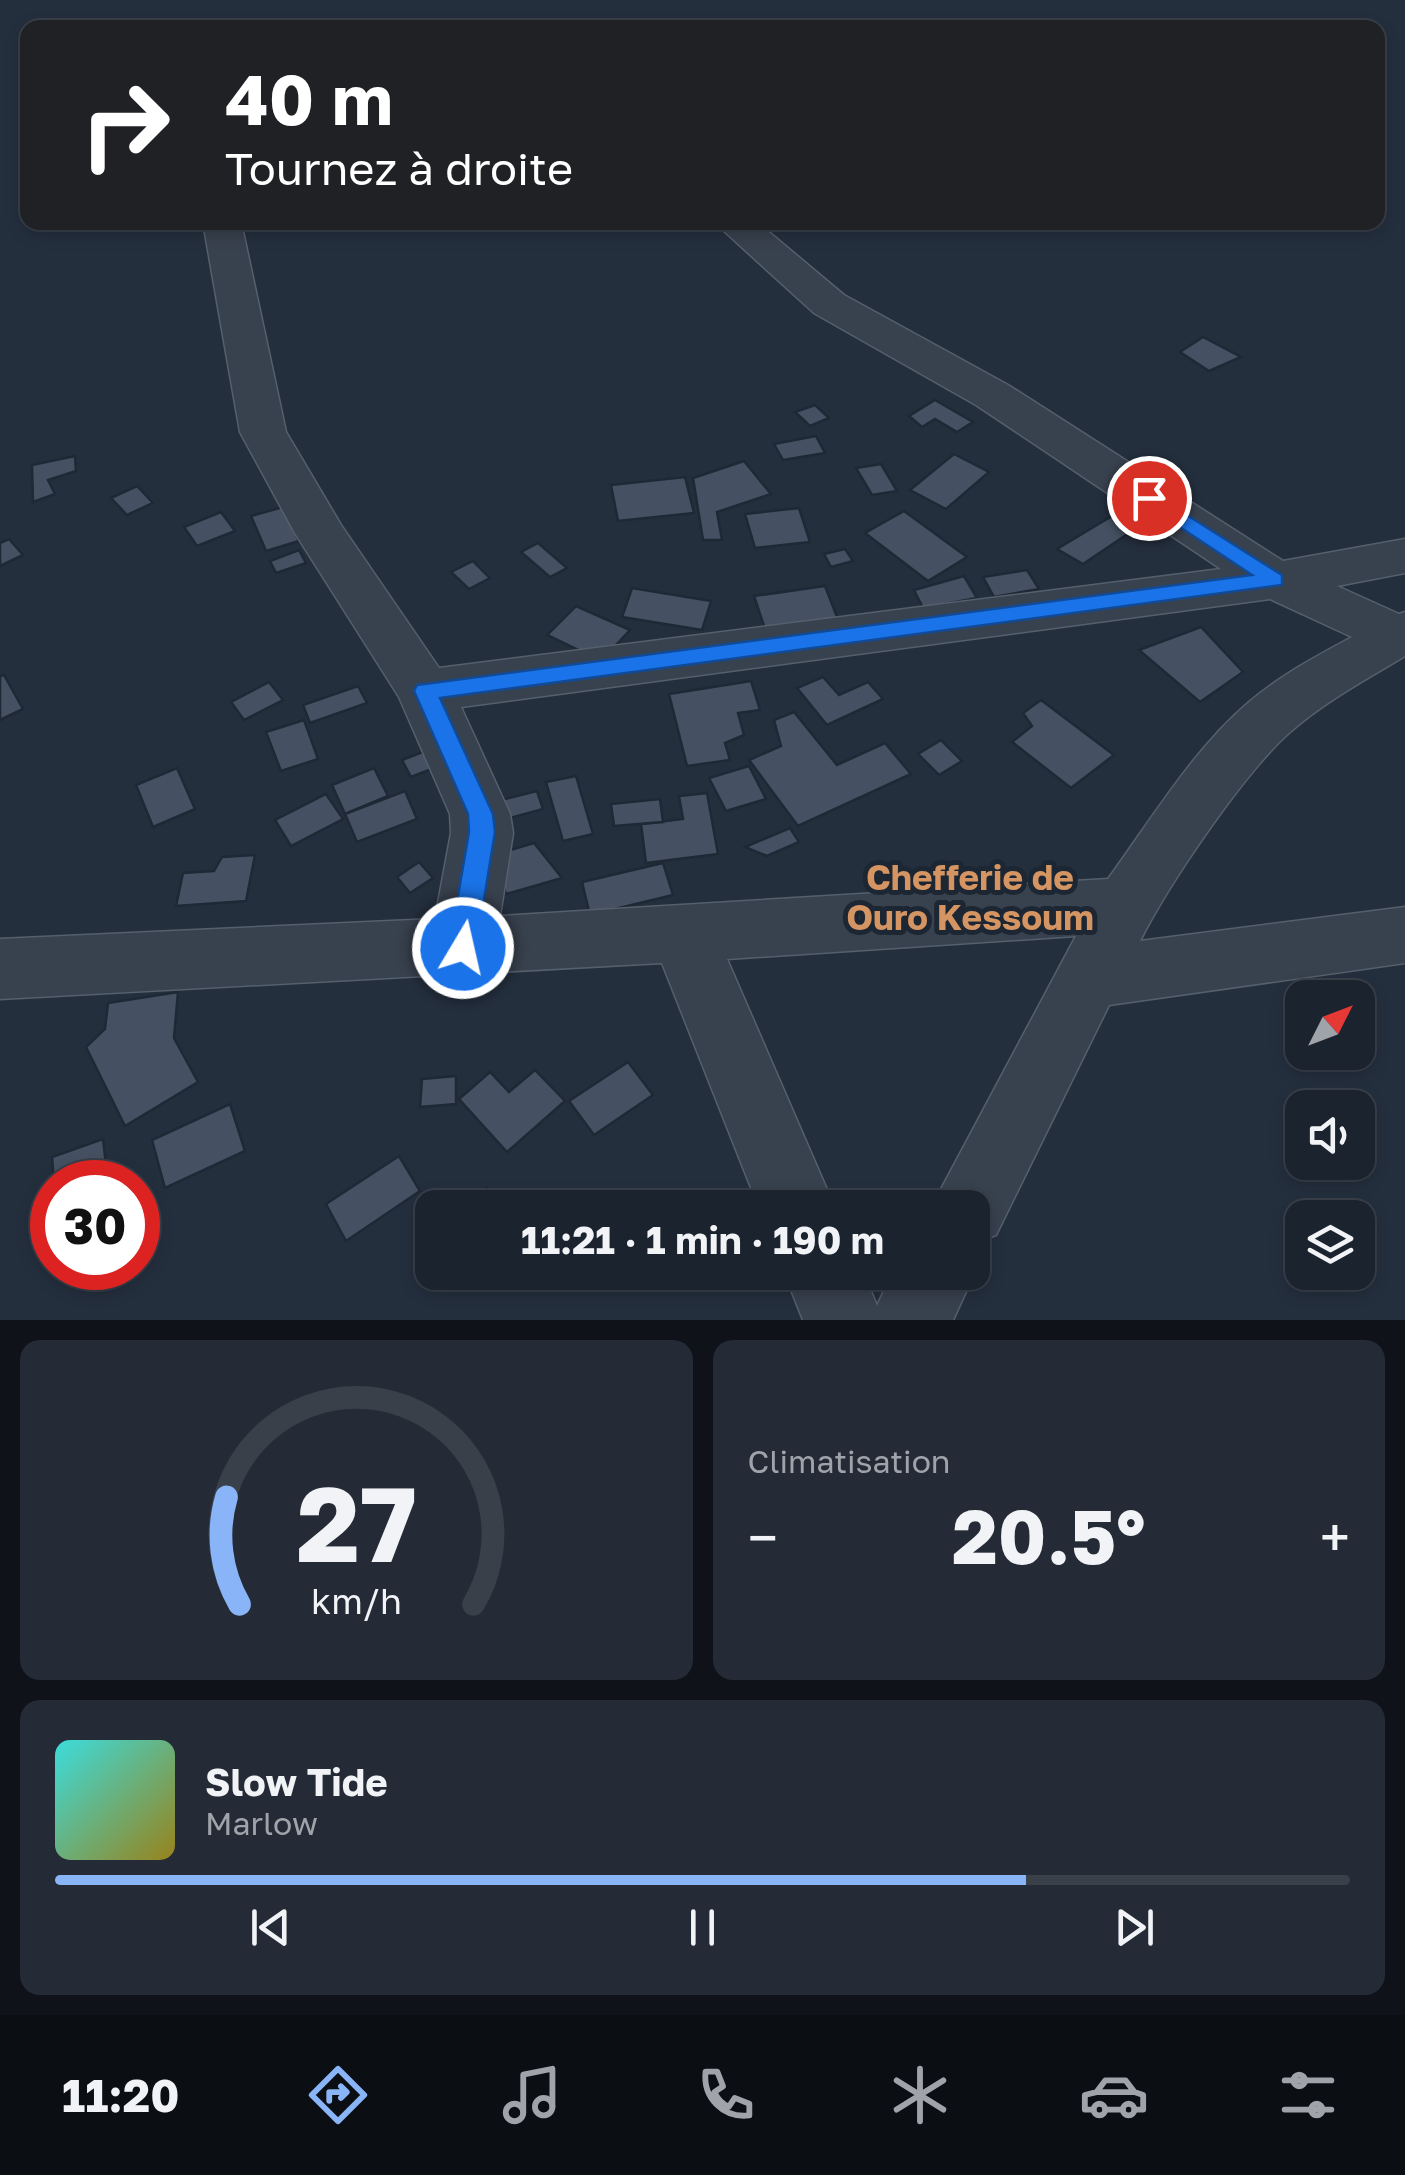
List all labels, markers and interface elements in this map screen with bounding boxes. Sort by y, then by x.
text: 40 m [225,56,393,140]
icon: right [60,60,190,190]
text: Tournez à droite [225,141,573,195]
pin [1107,456,1192,541]
icon: arrive [1122,471,1177,526]
district label: Chefferie de Ouro Kessoum [846,856,1094,938]
position arrow [411,896,515,1000]
north arrow [1285,980,1375,1070]
map controls [1285,980,1375,1290]
button: sound [1285,1090,1375,1180]
speed limit sign: 30 [30,1160,160,1290]
button: layers [1285,1200,1375,1290]
text: 11:21 · 1 min · 190 m [521,1217,884,1262]
text: Climatisation [748,1442,951,1480]
text: 27 [296,1460,416,1585]
text: 20.5° [952,1490,1146,1581]
text: − [748,1504,778,1570]
text: + [1320,1504,1350,1570]
text: km/h [311,1579,402,1622]
text: Slow Tide [205,1759,388,1804]
text: Marlow [205,1804,318,1842]
icon: previous [243,1900,298,1955]
icon: pause [675,1900,730,1955]
icon: next [1107,1900,1162,1955]
icon: directions [303,2060,373,2130]
icon: music [497,2060,567,2130]
icon: phone [691,2060,761,2130]
icon: climate [885,2060,955,2130]
icon: car [1079,2060,1149,2130]
icon: filters [1273,2060,1343,2130]
text: 11:20 [62,2068,179,2122]

